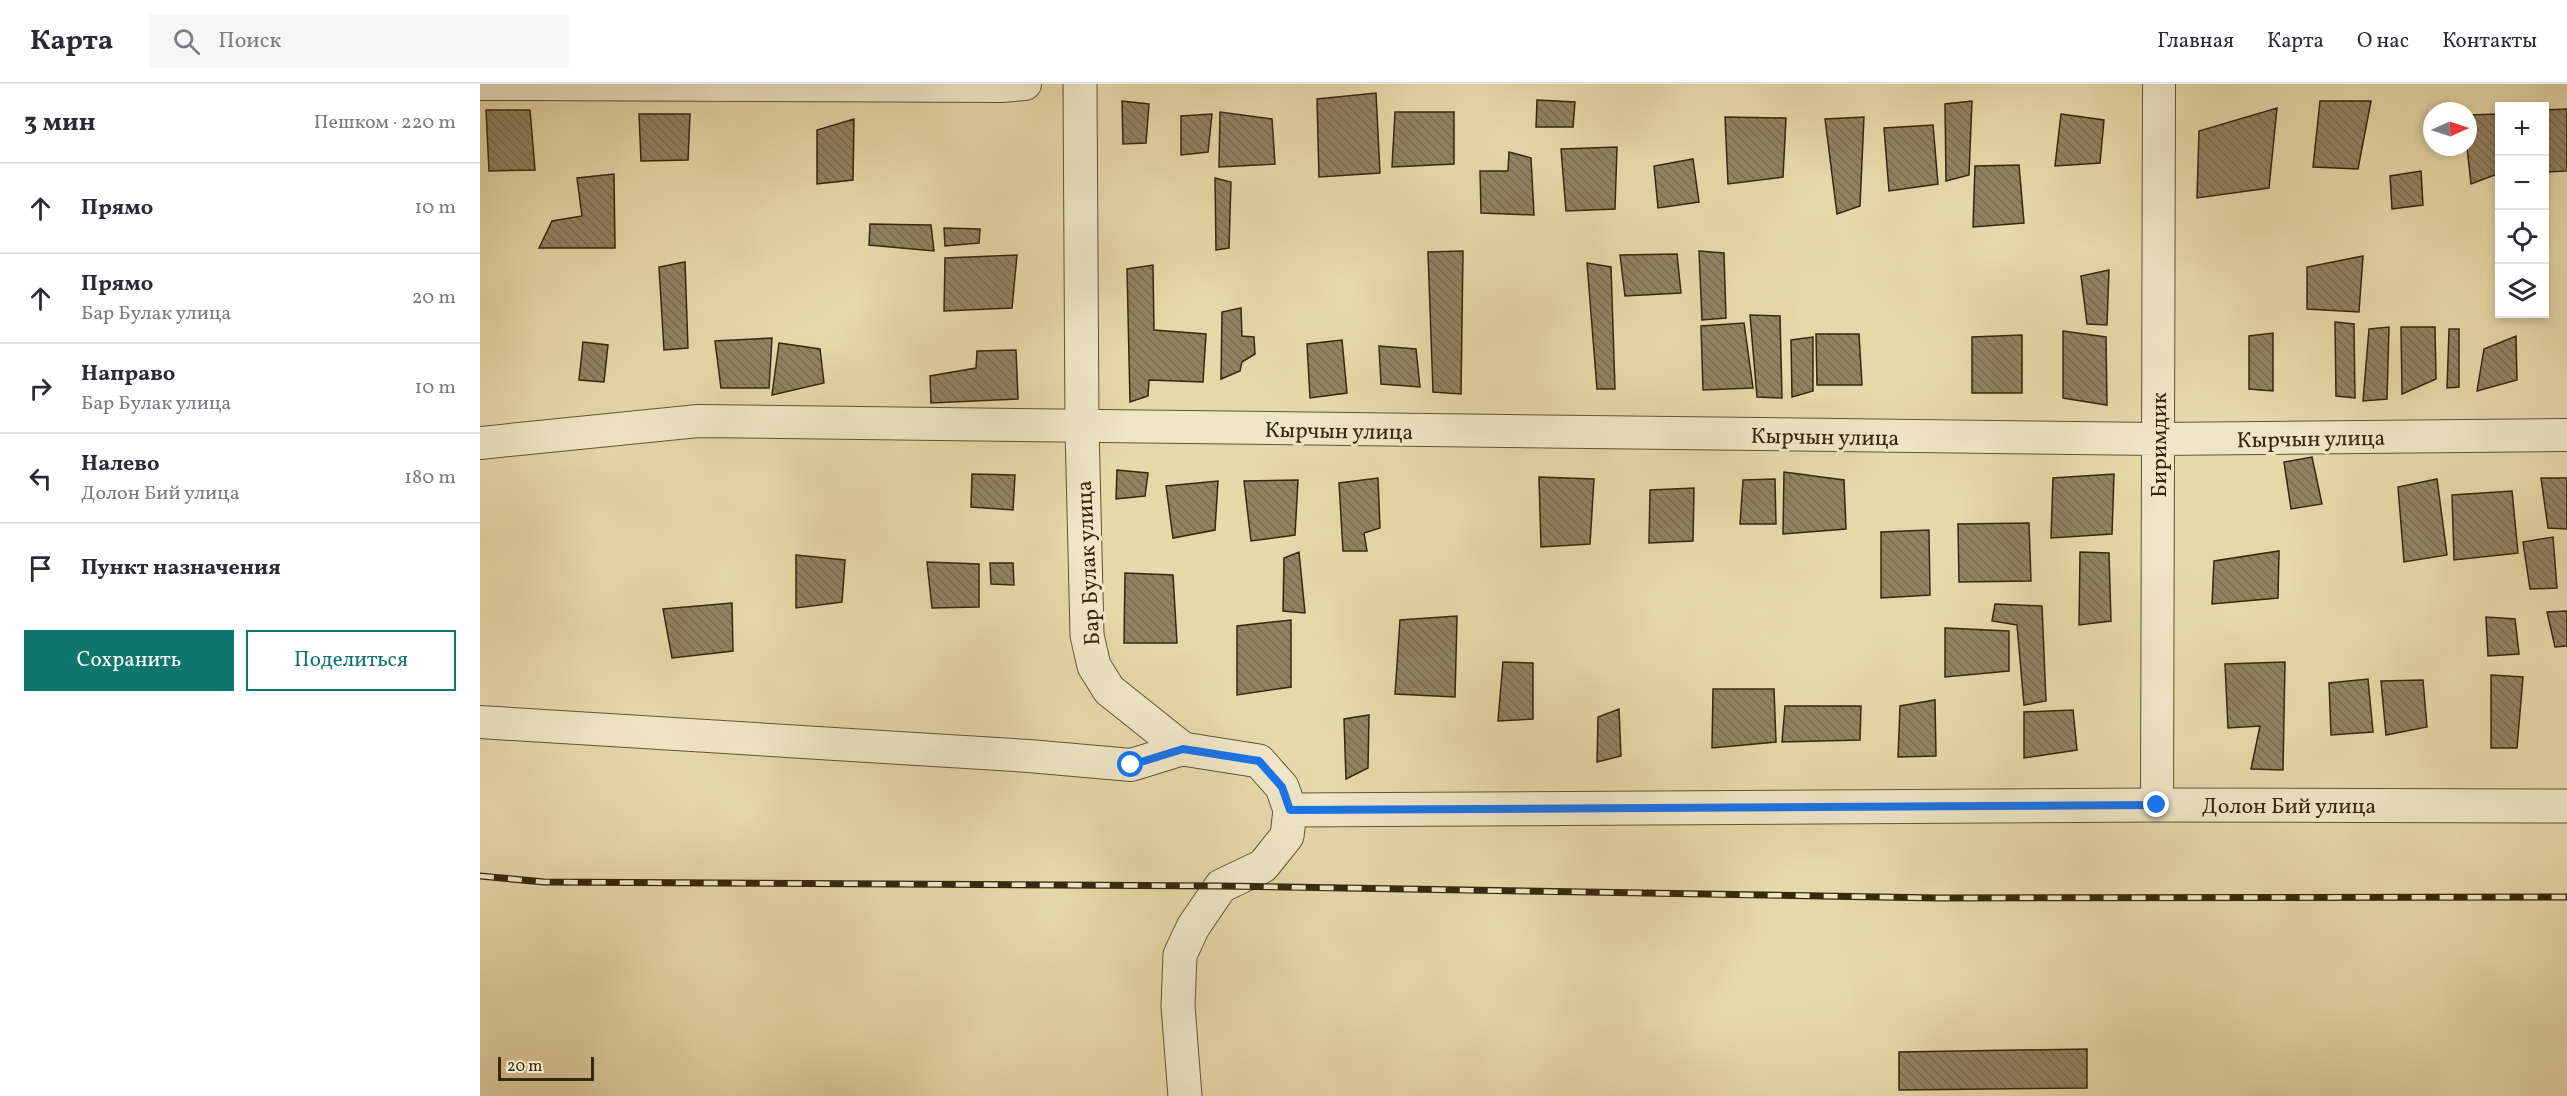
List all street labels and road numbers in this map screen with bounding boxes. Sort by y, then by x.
street label: Биримдик [2145,392,2176,498]
street label: Кырчын улица [1264,416,1414,449]
street label: Кырчын улица [1750,422,1900,455]
street label: Кырчын улица [2236,424,2386,457]
street label: Бар Булак улица [1070,479,1109,646]
street label: Долон Бий улица [2202,792,2376,823]

